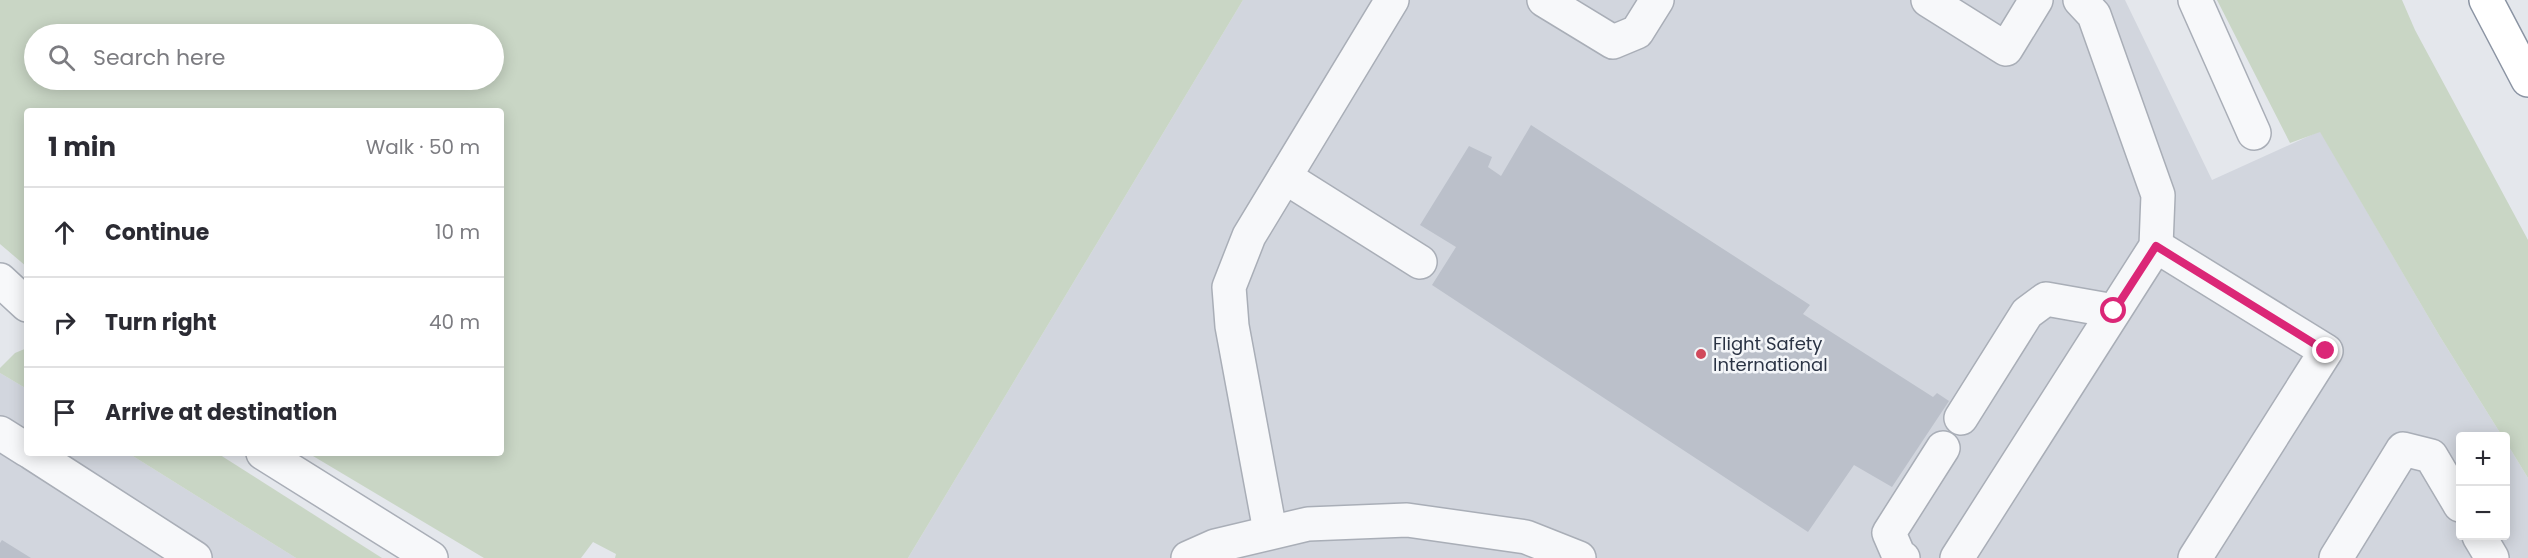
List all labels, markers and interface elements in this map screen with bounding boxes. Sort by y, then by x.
search box [24,24,504,90]
icon: search [45,41,78,74]
text: Search here [93,42,226,73]
text: 1 min [48,129,116,165]
text: Walk · 50 m [366,133,480,161]
icon: ahead [48,216,81,249]
text: Continue [105,217,209,248]
text: 10 m [435,218,480,246]
route start [2100,297,2126,323]
icon: right [48,306,81,339]
text: Turn right [105,307,216,338]
text: 40 m [429,308,480,336]
place label: Flight Safety International [1713,331,1828,377]
route end [2312,337,2338,363]
marker: Flight Safety International [1694,347,1708,361]
icon: arrive [48,396,81,429]
text: Arrive at destination [105,397,337,428]
map controls [2456,432,2510,540]
button: + [2456,432,2510,486]
button: − [2456,486,2510,540]

